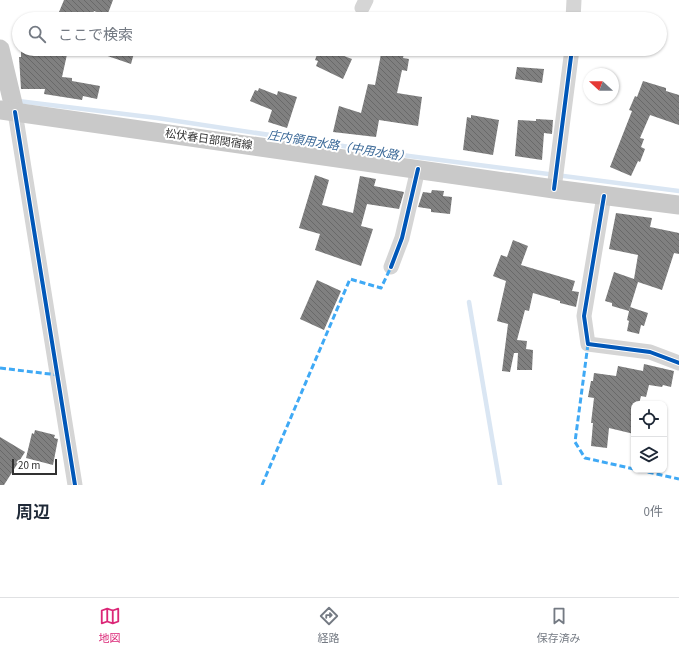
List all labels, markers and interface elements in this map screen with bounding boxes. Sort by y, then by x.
search box [12,12,667,56]
icon: search [26,23,48,45]
text: ここで検索 [58,25,133,46]
north arrow [583,68,619,104]
street label: 松伏春日部関宿線 [164,126,254,153]
water label: 庄内領用水路（中用水路） [266,127,411,166]
map controls [631,401,667,473]
button: locate [631,401,667,437]
button: layers [631,437,667,473]
scale bar [12,457,57,476]
text: 20 m [18,458,40,473]
text: 周辺 [16,501,50,525]
text: 0件 [644,503,663,521]
tab: 地図 [99,605,121,646]
tab: 経路 [318,605,340,646]
tab: 保存済み [537,605,581,646]

